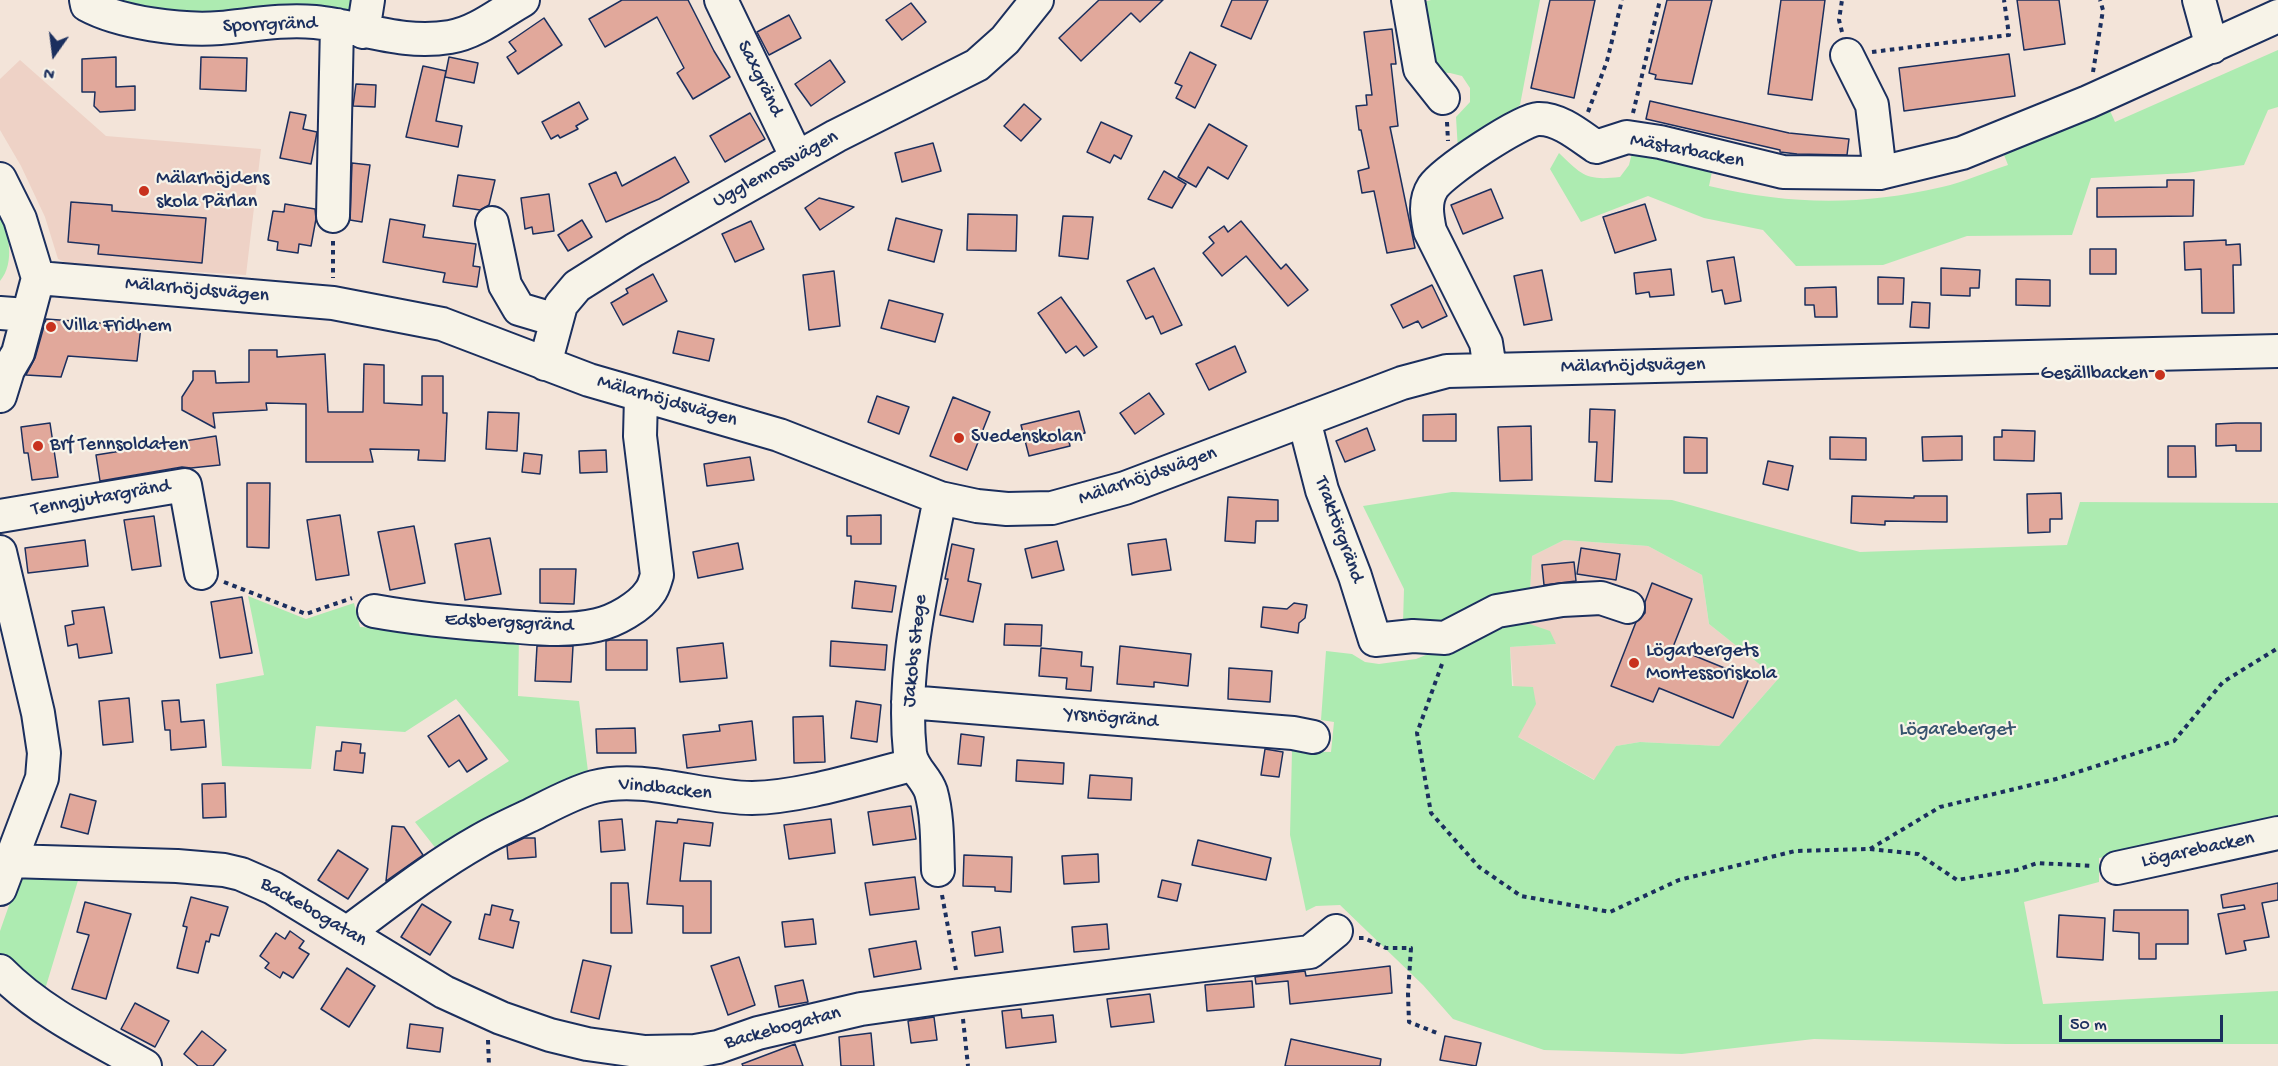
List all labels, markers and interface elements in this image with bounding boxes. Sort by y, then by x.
street label: Sporrgränd [222,12,318,40]
north arrow [24,24,84,84]
street label: Saxgränd [730,37,788,121]
text: N [42,61,57,82]
street label: Ugglemossvägen [709,126,843,214]
street label: Mästarbacken [1628,129,1746,175]
place label: Mälarhöjdens skola Pärlan [156,168,269,215]
marker: Mälarhöjdens skola Pärlan [137,184,151,198]
street label: Mälarhöjdsvägen [124,273,270,309]
place label: Villa Fridhem [63,315,172,339]
marker: Villa Fridhem [44,320,58,334]
street label: Mälarhöjdsvägen [1560,354,1706,380]
place label: Gesällbacken [2041,363,2148,387]
marker: Gesällbacken [2153,368,2167,382]
street label: Mälarhöjdsvägen [594,371,740,433]
place label: Svedenskolan [971,426,1083,450]
marker: Svedenskolan [952,431,966,445]
place label: Brf Tennsoldaten [50,434,188,458]
marker: Brf Tennsoldaten [31,439,45,453]
street label: Mälarhöjdsvägen [1076,442,1220,512]
street label: Traktörgränd [1308,474,1368,586]
street label: Tenngjutargränd [30,475,172,523]
street label: Jakobs Stege [898,593,934,709]
street label: Edsbergsgränd [444,609,574,639]
place label: Lögarbergets Montessoriskola [1646,640,1777,687]
marker: Lögarbergets Montessoriskola [1627,656,1641,670]
street label: Yrsnögränd [1063,703,1159,735]
park label: Lögareberget [1899,719,2015,743]
street label: Vindbacken [617,773,713,807]
street label: Lögarebacken [2139,827,2257,875]
street label: Backebogatan [255,873,371,953]
street label: Backebogatan [722,1002,844,1056]
scale bar [2062,1003,2226,1041]
text: 50 m [2070,1015,2107,1036]

